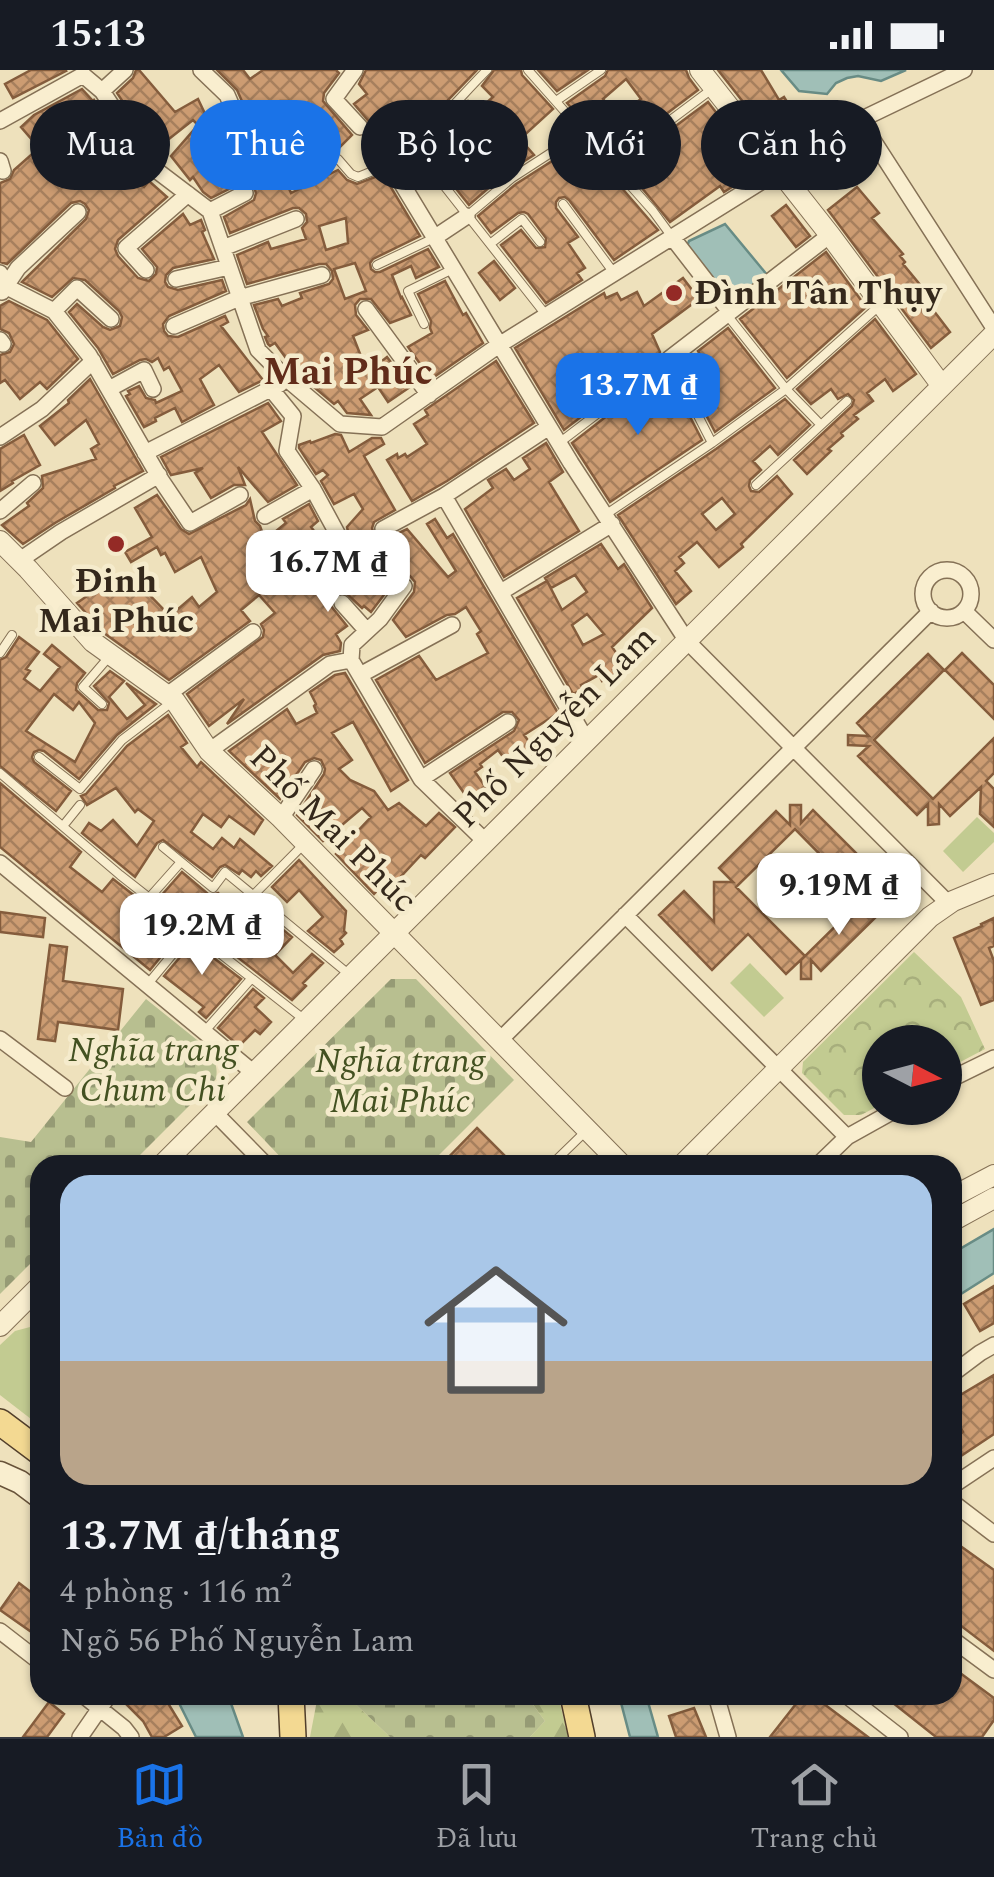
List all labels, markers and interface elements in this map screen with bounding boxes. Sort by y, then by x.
text: 15:13 [50,6,145,64]
chip: Mua [30,100,170,190]
chip: Thuê [190,100,341,190]
chip: Bộ lọc [361,100,528,190]
chip: Mới [548,100,681,190]
chip: Căn hộ [701,100,882,190]
place label: Đình Tân Thụy [694,267,943,320]
marker: Đình Tân Thụy [663,282,685,304]
district label: Mai Phúc [263,344,433,402]
pin: 13.7M ₫ [546,353,730,438]
text: 13.7M ₫ [578,361,698,410]
pin: 16.7M ₫ [236,530,420,615]
marker: Đinh Mai Phúc [105,533,127,555]
text: 16.7M ₫ [268,538,388,587]
place label: Đinh Mai Phúc [38,555,194,648]
street label: Phố Nguyễn Lam [441,613,669,841]
street label: Phố Mai Phúc [237,733,429,925]
pin: 9.19M ₫ [747,853,931,938]
text: 9.19M ₫ [779,861,899,910]
pin: 19.2M ₫ [110,893,294,978]
text: 19.2M ₫ [142,901,262,950]
park label: Nghĩa trang Chum Chi [68,1024,240,1117]
north arrow [862,1025,962,1125]
map controls [862,1025,962,1125]
park label: Nghĩa trang Mai Phúc [315,1035,487,1128]
icon: home [406,1240,586,1420]
text: 13.7M ₫/tháng [60,1505,341,1568]
text: 4 phòng · 116 m² [60,1568,292,1617]
text: Ngõ 56 Phố Nguyễn Lam [60,1617,414,1666]
tab: Bản đồ [116,1757,203,1860]
tab: Đã lưu [436,1757,518,1860]
tab: Trang chủ [751,1757,878,1860]

